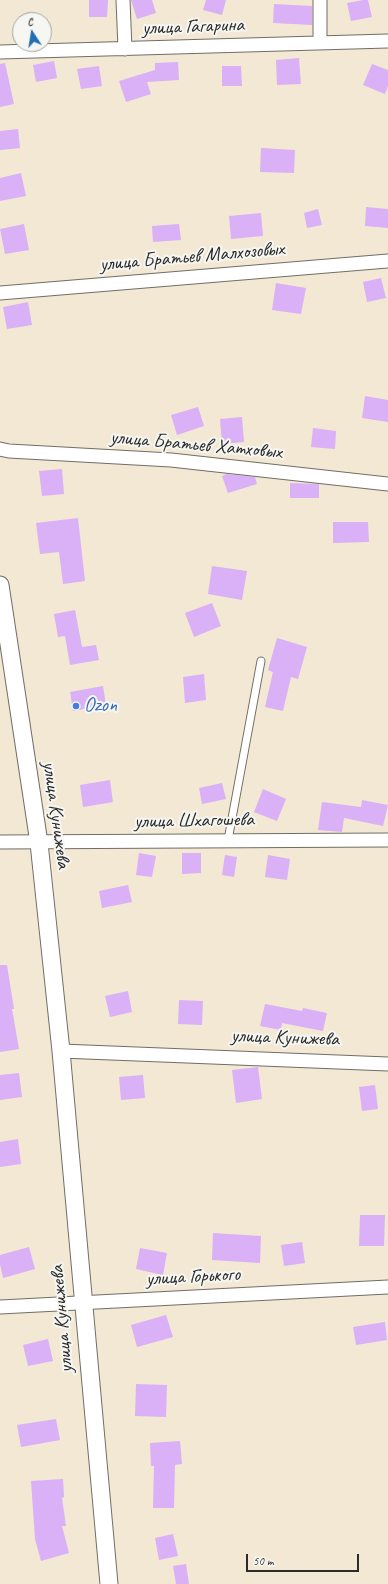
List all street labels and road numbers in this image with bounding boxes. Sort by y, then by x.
street label: улица Гагарина [142,13,244,41]
street label: улица Братьев Малхозовых [99,237,285,277]
street label: улица Братьев Хатховых [109,426,283,464]
street label: улица Кунижева [37,760,75,870]
street label: улица Шхагошева [134,808,254,834]
street label: улица Кунижева [231,1024,339,1052]
street label: улица Горького [145,1263,241,1291]
street label: улица Кунижева [45,1264,79,1374]

